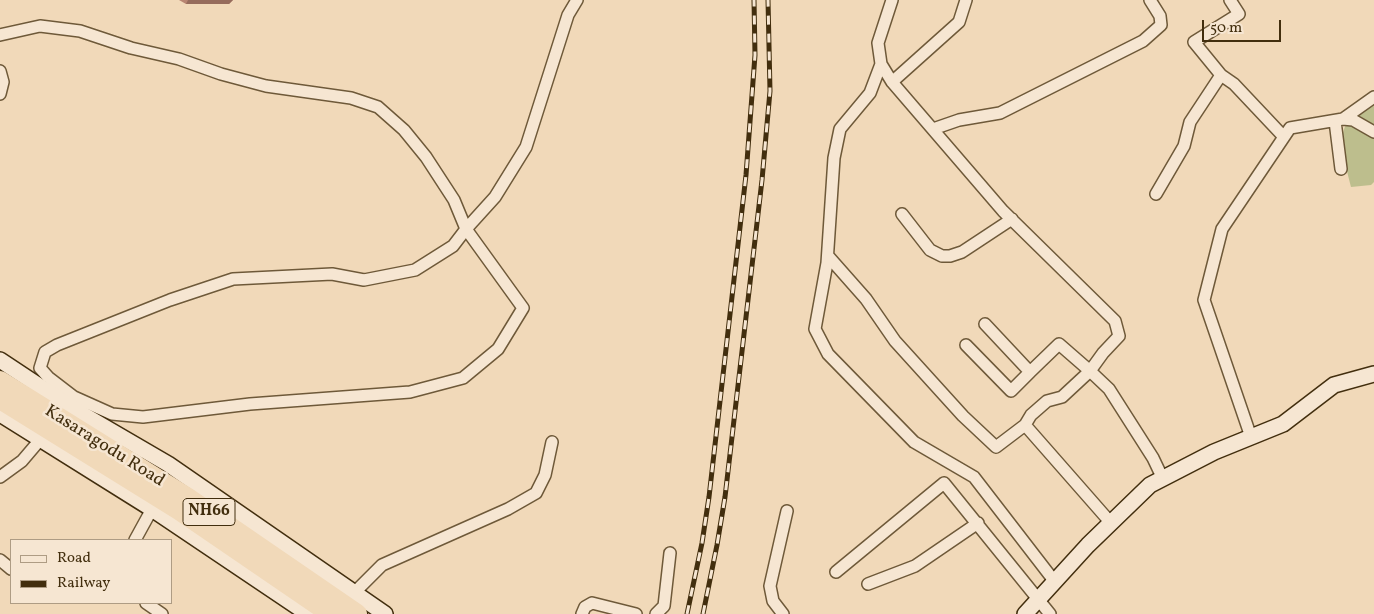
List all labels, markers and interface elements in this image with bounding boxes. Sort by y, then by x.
scale bar [1204,10,1283,42]
text: 50 m [1210,18,1242,39]
street label: Kasaragodu Road [40,401,168,493]
road number: NH66 [183,498,235,526]
legend [10,539,172,604]
text: Road [57,548,91,569]
text: Railway [57,573,110,594]

